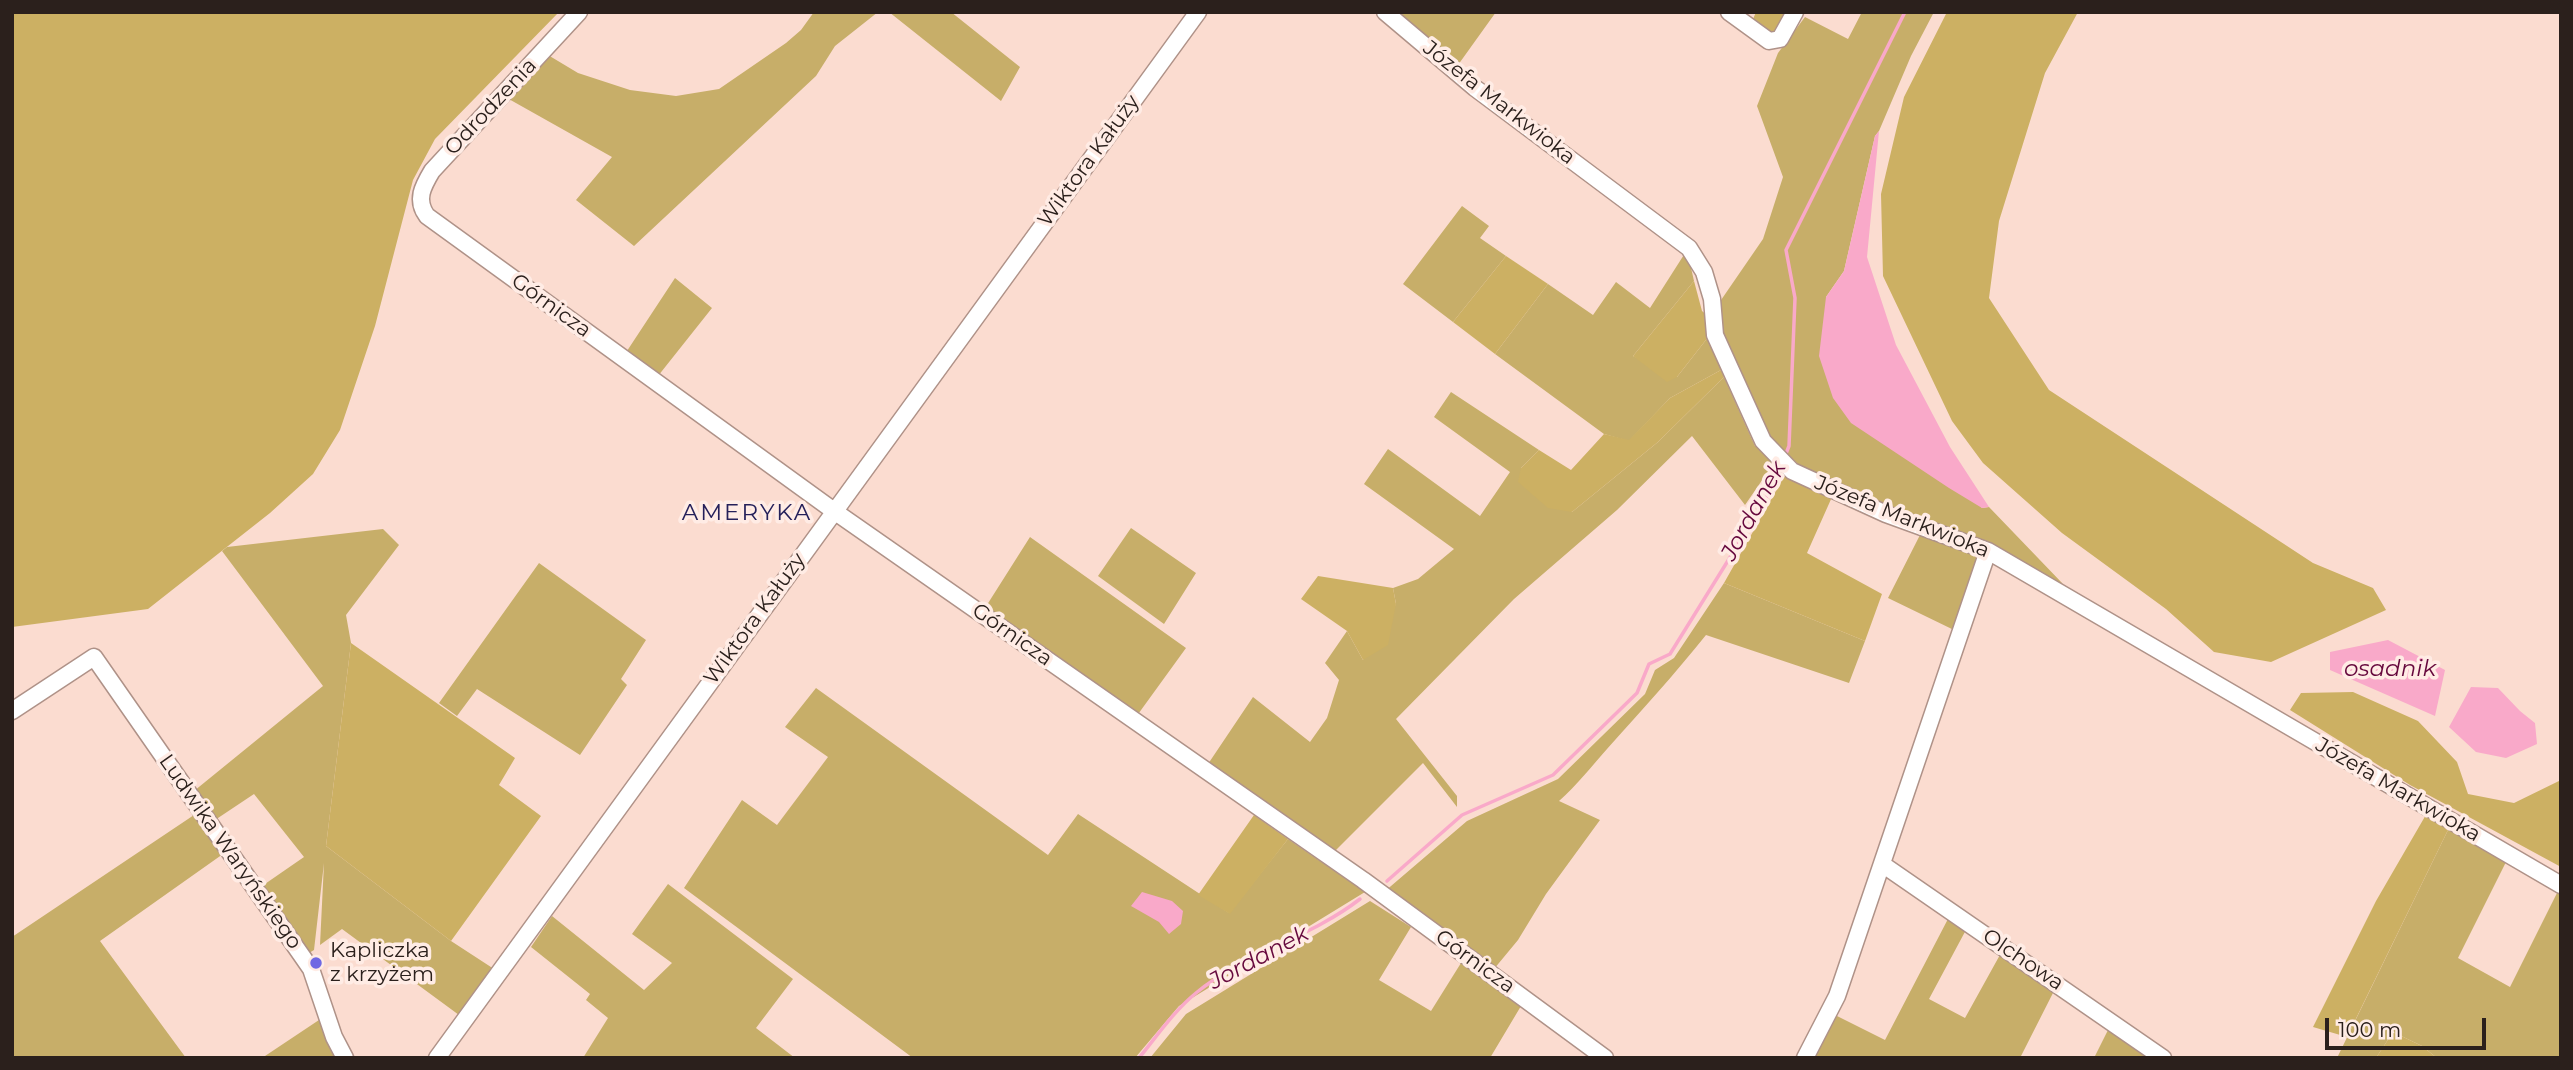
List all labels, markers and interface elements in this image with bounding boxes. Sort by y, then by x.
street label: Józefa Markwioka [1418,36,1580,170]
street label: Odrodzenia [440,53,542,161]
street label: Wiktora Kałuży [1033,90,1145,232]
street label: Górnicza [506,269,596,343]
water label: Jordanek [1716,457,1792,565]
street label: Józefa Markwioka [1811,470,1993,564]
district label: AMERYKA [683,499,811,527]
street label: Wiktora Kałuży [699,548,811,690]
street label: Górnicza [967,598,1057,672]
water label: osadnik [2344,655,2436,683]
street label: Józefa Markwioka [2311,733,2485,847]
street label: Ludwika Waryńskiego [153,750,307,954]
water label: Jordanek [1204,920,1314,996]
street label: Olchowa [1978,924,2068,996]
street label: Górnicza [1430,925,1520,999]
place label: Kapliczka z krzyżem [330,938,434,988]
marker: Kapliczka z krzyżem [308,955,324,971]
scale bar [2328,1004,2489,1048]
text: 100 m [2338,1017,2401,1042]

